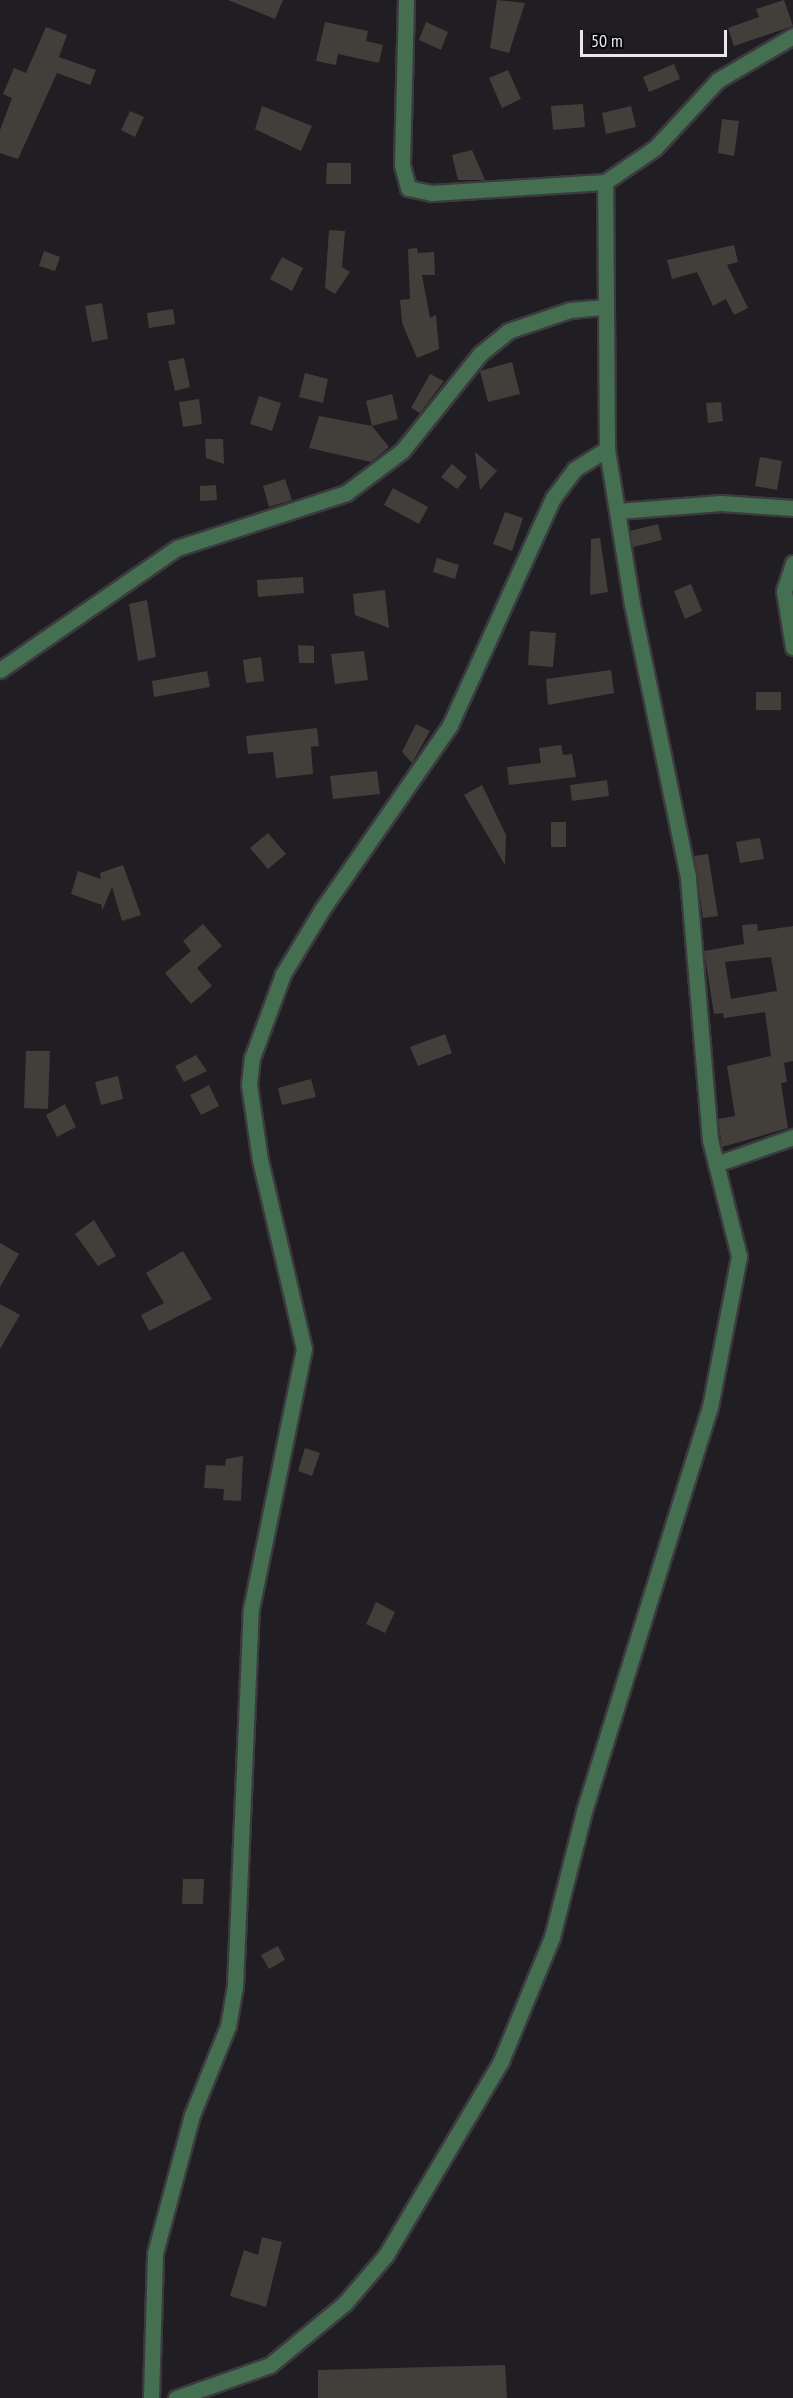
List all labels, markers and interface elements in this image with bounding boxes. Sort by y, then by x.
scale bar [583,18,730,56]
text: 50 m [591,29,623,52]

